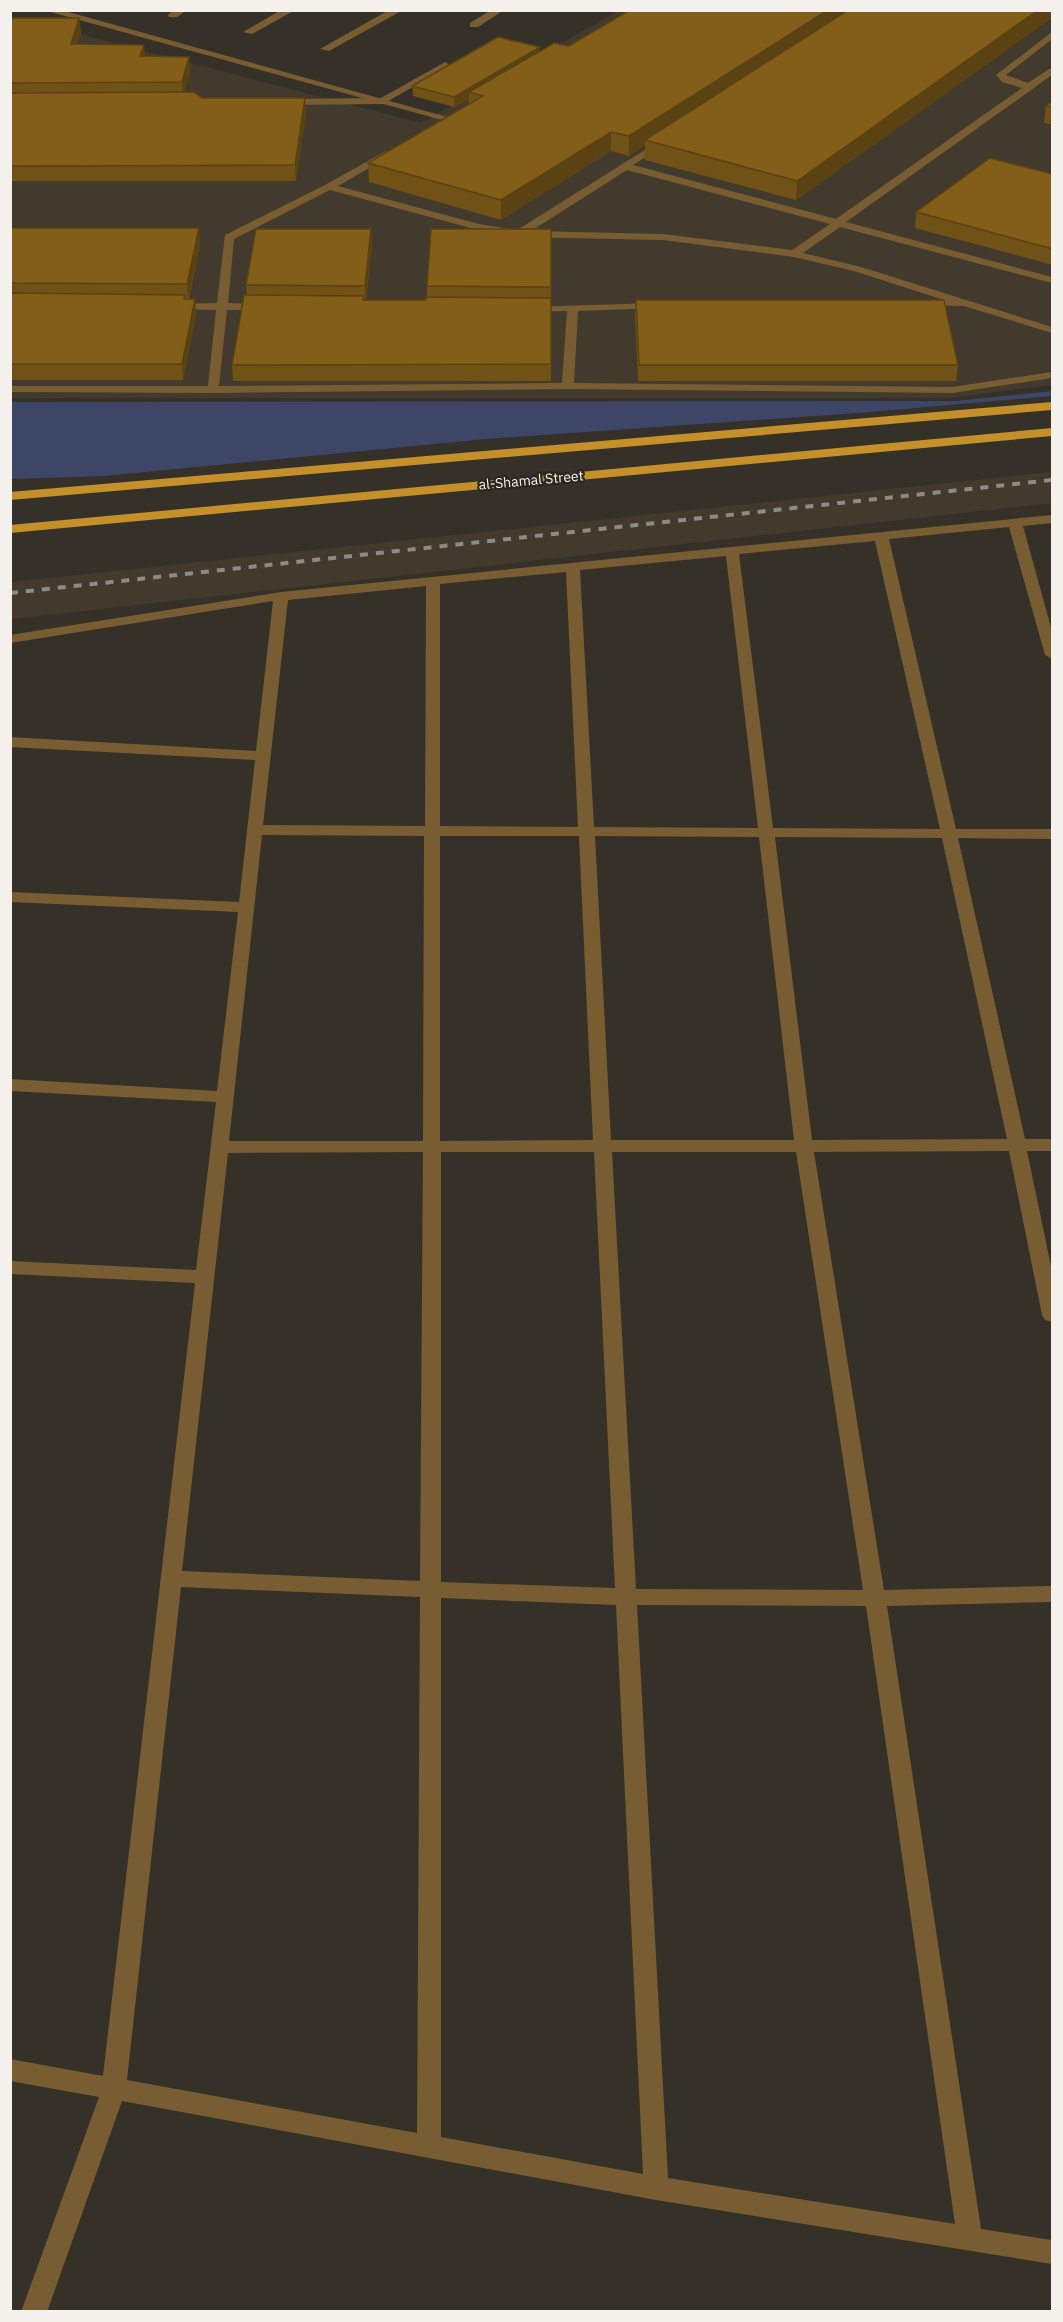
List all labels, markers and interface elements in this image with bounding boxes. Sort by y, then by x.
street label: al-Shamal Street [478,466,584,494]

